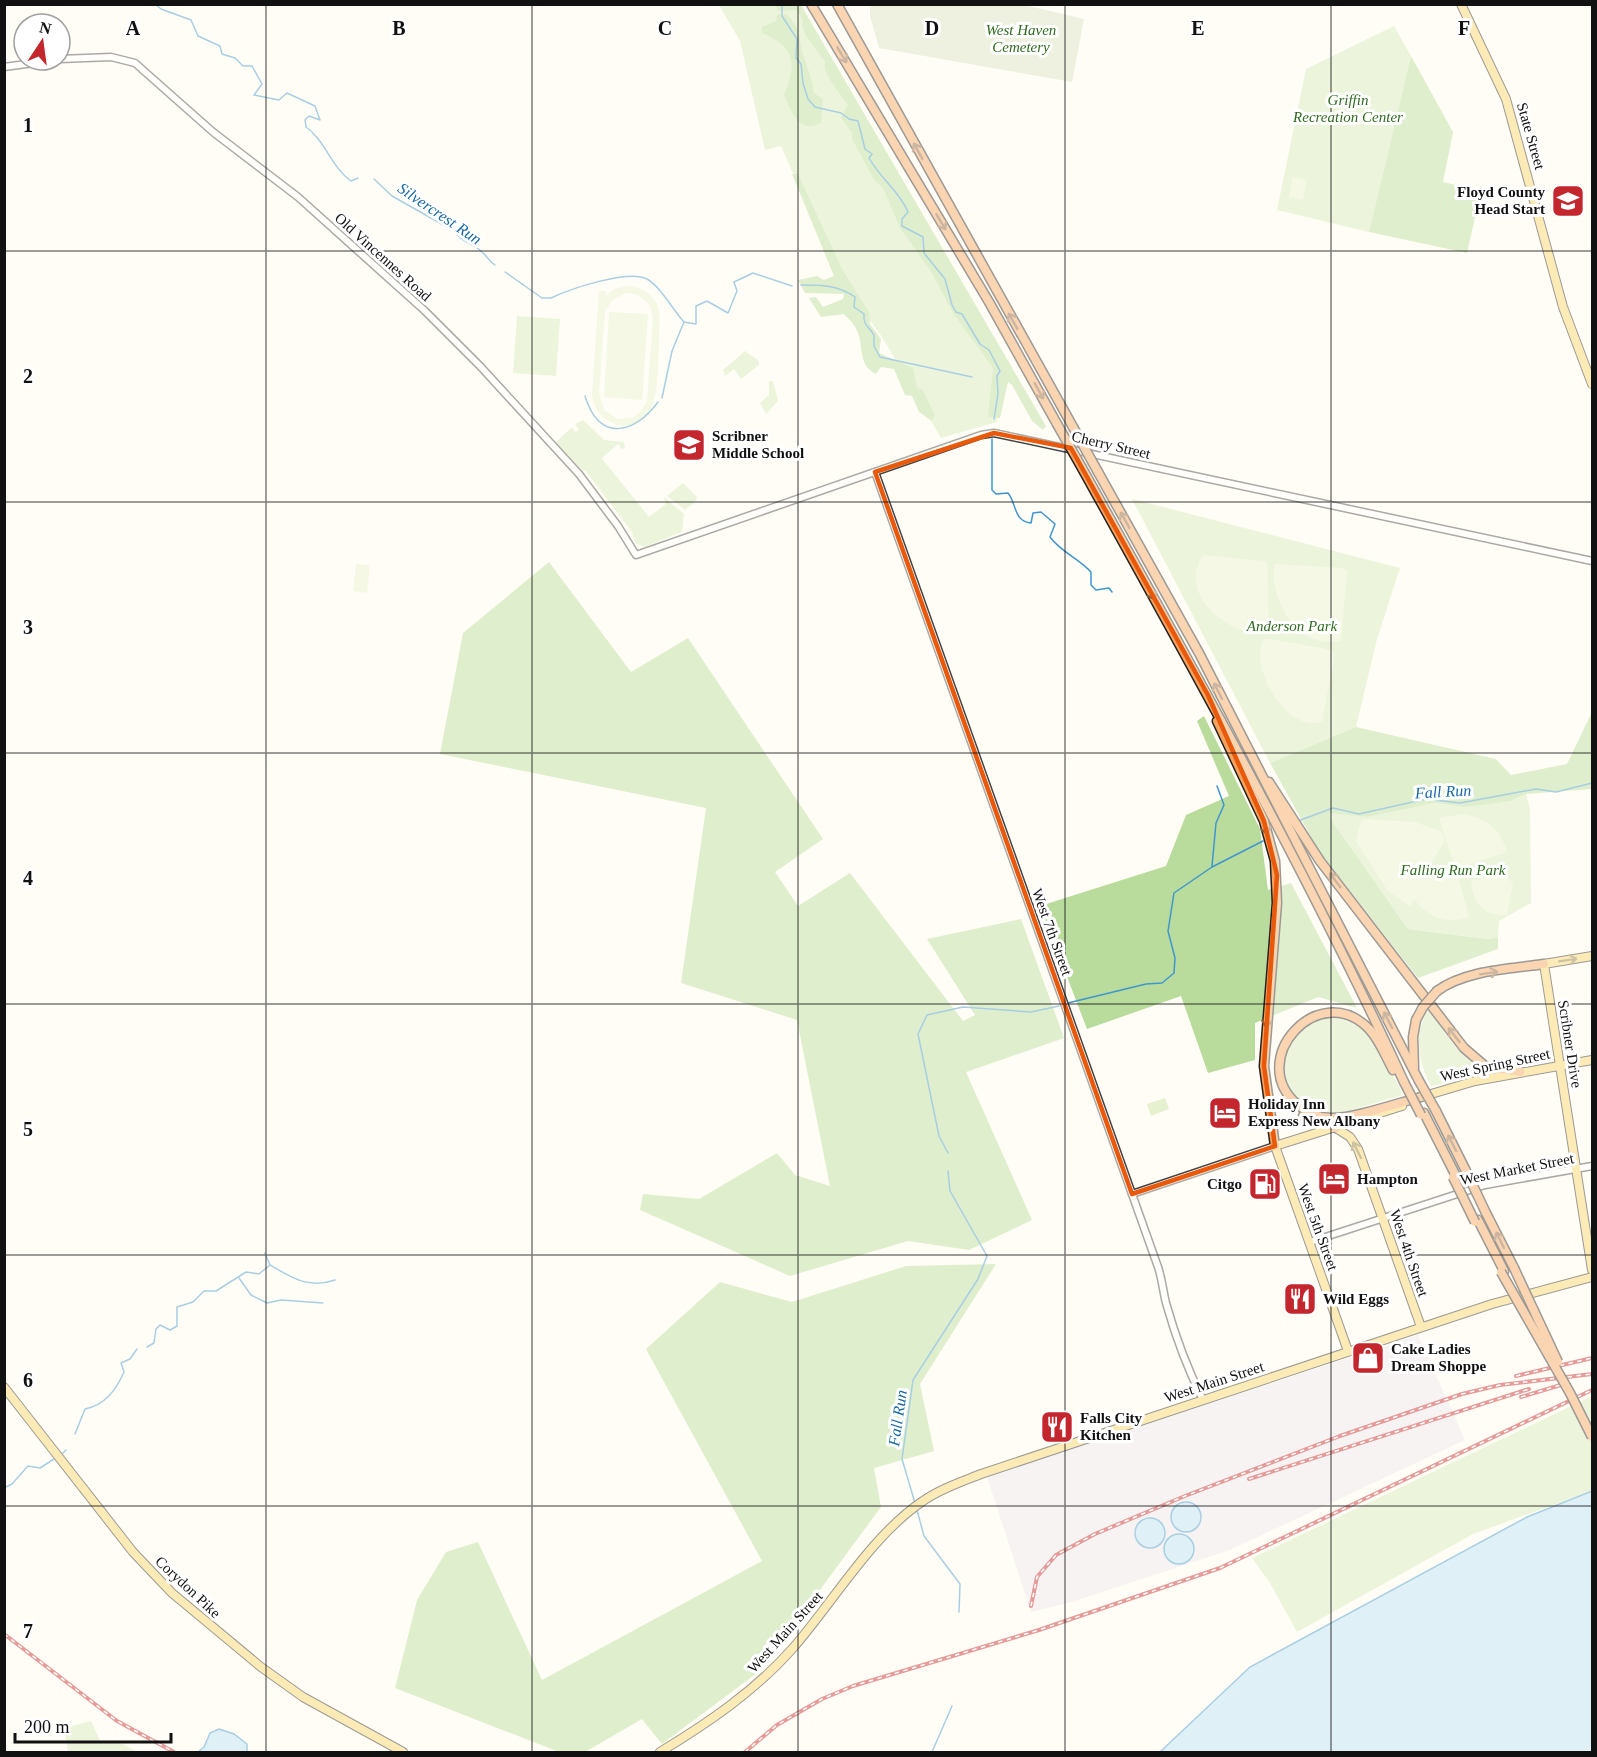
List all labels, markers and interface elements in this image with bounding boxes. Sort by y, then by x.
north arrow [12,12,72,72]
text: A [126,17,141,39]
text: B [392,17,406,39]
text: C [658,17,672,39]
text: D [925,17,939,39]
text: E [1191,17,1205,39]
text: F [1458,17,1470,39]
text: N [38,18,53,38]
park label: West Haven Cemetery [986,22,1056,55]
one-way arrow [836,46,848,63]
park label: Griffin Recreation Center [1292,92,1403,125]
street label: State Street [1514,101,1548,172]
text: 1 [23,114,33,136]
one-way arrow [912,143,924,160]
water label: Silvercrest Run [395,179,485,248]
school or university icon: Floyd County Head Start [1550,183,1586,219]
place label: Floyd County Head Start [1457,184,1545,217]
street label: Old Vincennes Road [332,210,435,305]
one-way arrow [936,213,948,230]
one-way arrow [1007,313,1019,330]
text: 2 [23,365,33,387]
one-way arrow [1033,382,1045,399]
school or university icon: Scribner Middle School [671,427,707,463]
place label: Scribner Middle School [712,428,804,461]
street label: Cherry Street [1070,428,1153,462]
one-way arrow [1119,512,1131,529]
one-way arrow [1146,584,1158,601]
text: 3 [23,616,33,638]
park label: Anderson Park [1246,618,1338,634]
one-way arrow [1212,683,1223,701]
water label: Fall Run [1413,782,1472,802]
one-way arrow [1261,816,1272,835]
park label: Falling Run Park [1400,862,1506,878]
text: 4 [23,867,33,889]
one-way arrow [1329,873,1342,889]
street label: West 7th Street [1029,886,1075,978]
one-way arrow [1558,954,1577,965]
one-way arrow [1478,967,1498,978]
street label: Scribner Drive [1555,999,1585,1089]
one-way arrow [1261,1008,1272,1028]
one-way arrow [1382,1011,1393,1029]
one-way arrow [1448,1027,1461,1043]
street label: West Spring Street [1438,1045,1552,1084]
hotel icon: Holiday Inn Express New Albany [1207,1095,1243,1131]
place label: Holiday Inn Express New Albany [1248,1096,1381,1129]
text: 5 [23,1118,33,1140]
one-way arrow [1446,1135,1458,1152]
one-way arrow [1351,1141,1362,1159]
street label: West Market Street [1459,1150,1576,1188]
hotel icon: Hampton [1316,1161,1352,1197]
fuel station icon: Citgo [1247,1166,1283,1202]
place label: Hampton [1357,1171,1419,1187]
place label: Citgo [1207,1176,1242,1192]
street label: West 5th Street [1295,1181,1341,1273]
street label: West 4th Street [1387,1207,1432,1300]
one-way arrow [1494,1232,1505,1250]
restaurant icon: Wild Eggs [1282,1281,1318,1317]
place label: Wild Eggs [1323,1291,1389,1307]
shop icon: Cake Ladies Dream Shoppe [1350,1340,1386,1376]
place label: Cake Ladies Dream Shoppe [1391,1341,1486,1374]
street label: West Main Street [1162,1358,1267,1406]
text: 6 [23,1369,33,1391]
water label: Fall Run [885,1389,910,1448]
restaurant icon: Falls City Kitchen [1039,1409,1075,1445]
place label: Falls City Kitchen [1080,1410,1143,1443]
street label: Corydon Pike [152,1553,224,1621]
street label: West Main Street [744,1587,826,1676]
text: 7 [23,1620,33,1642]
scale bar [15,1706,171,1744]
text: 200 m [24,1717,70,1737]

